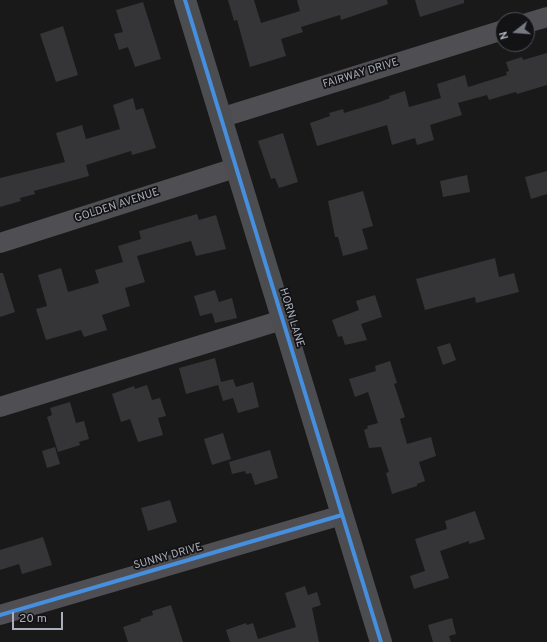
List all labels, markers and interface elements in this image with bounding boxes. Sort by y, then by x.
north arrow [495,12,535,52]
text: N [497,29,512,41]
street label: FAIRWAY DRIVE [322,56,400,92]
street label: GOLDEN AVENUE [73,186,161,226]
street label: HORN LANE [276,287,306,349]
street label: SUNNY DRIVE [132,541,204,573]
scale bar [14,604,65,630]
text: 20 m [19,611,47,627]

